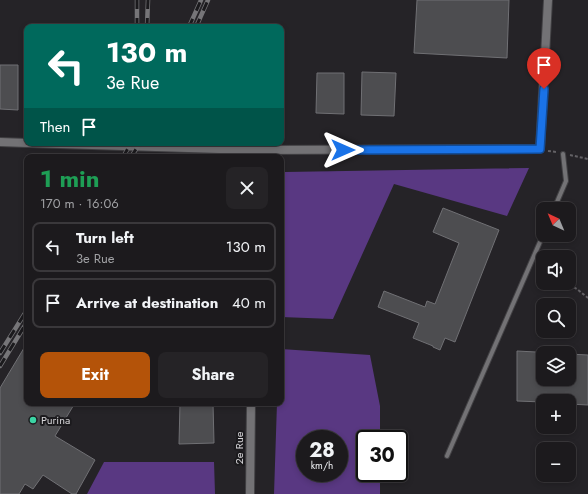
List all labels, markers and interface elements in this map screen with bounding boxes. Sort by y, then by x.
text: 130 m [106,32,188,73]
icon: left [40,40,92,92]
pin [527,48,561,89]
icon: arrive [533,54,555,76]
text: 3e Rue [106,70,159,96]
text: Then [40,116,70,138]
icon: arrive [78,116,100,138]
position arrow [322,129,364,171]
text: 1 min [40,161,100,196]
button: close [226,167,268,209]
text: 170 m · 16:06 [40,194,119,213]
north arrow [536,202,576,242]
map controls [536,202,576,482]
text: Turn left [76,227,134,249]
icon: left [42,236,64,258]
text: 130 m [226,236,266,258]
text: 3e Rue [76,249,115,268]
button: sound [536,250,576,290]
icon: arrive [42,292,64,314]
text: Arrive at destination [76,292,218,314]
text: 40 m [232,292,266,314]
button: search [536,298,576,338]
button: layers [536,346,576,386]
button: Exit [40,352,150,398]
button: Share [158,352,268,398]
button: + [536,394,576,434]
place label: Purina [41,412,70,428]
marker: Purina [28,415,38,425]
speed limit sign: 30 [356,430,408,482]
street label: 2e Rue [231,431,247,464]
text: 28 [309,436,335,465]
button: − [536,442,576,482]
text: km/h [311,458,333,473]

